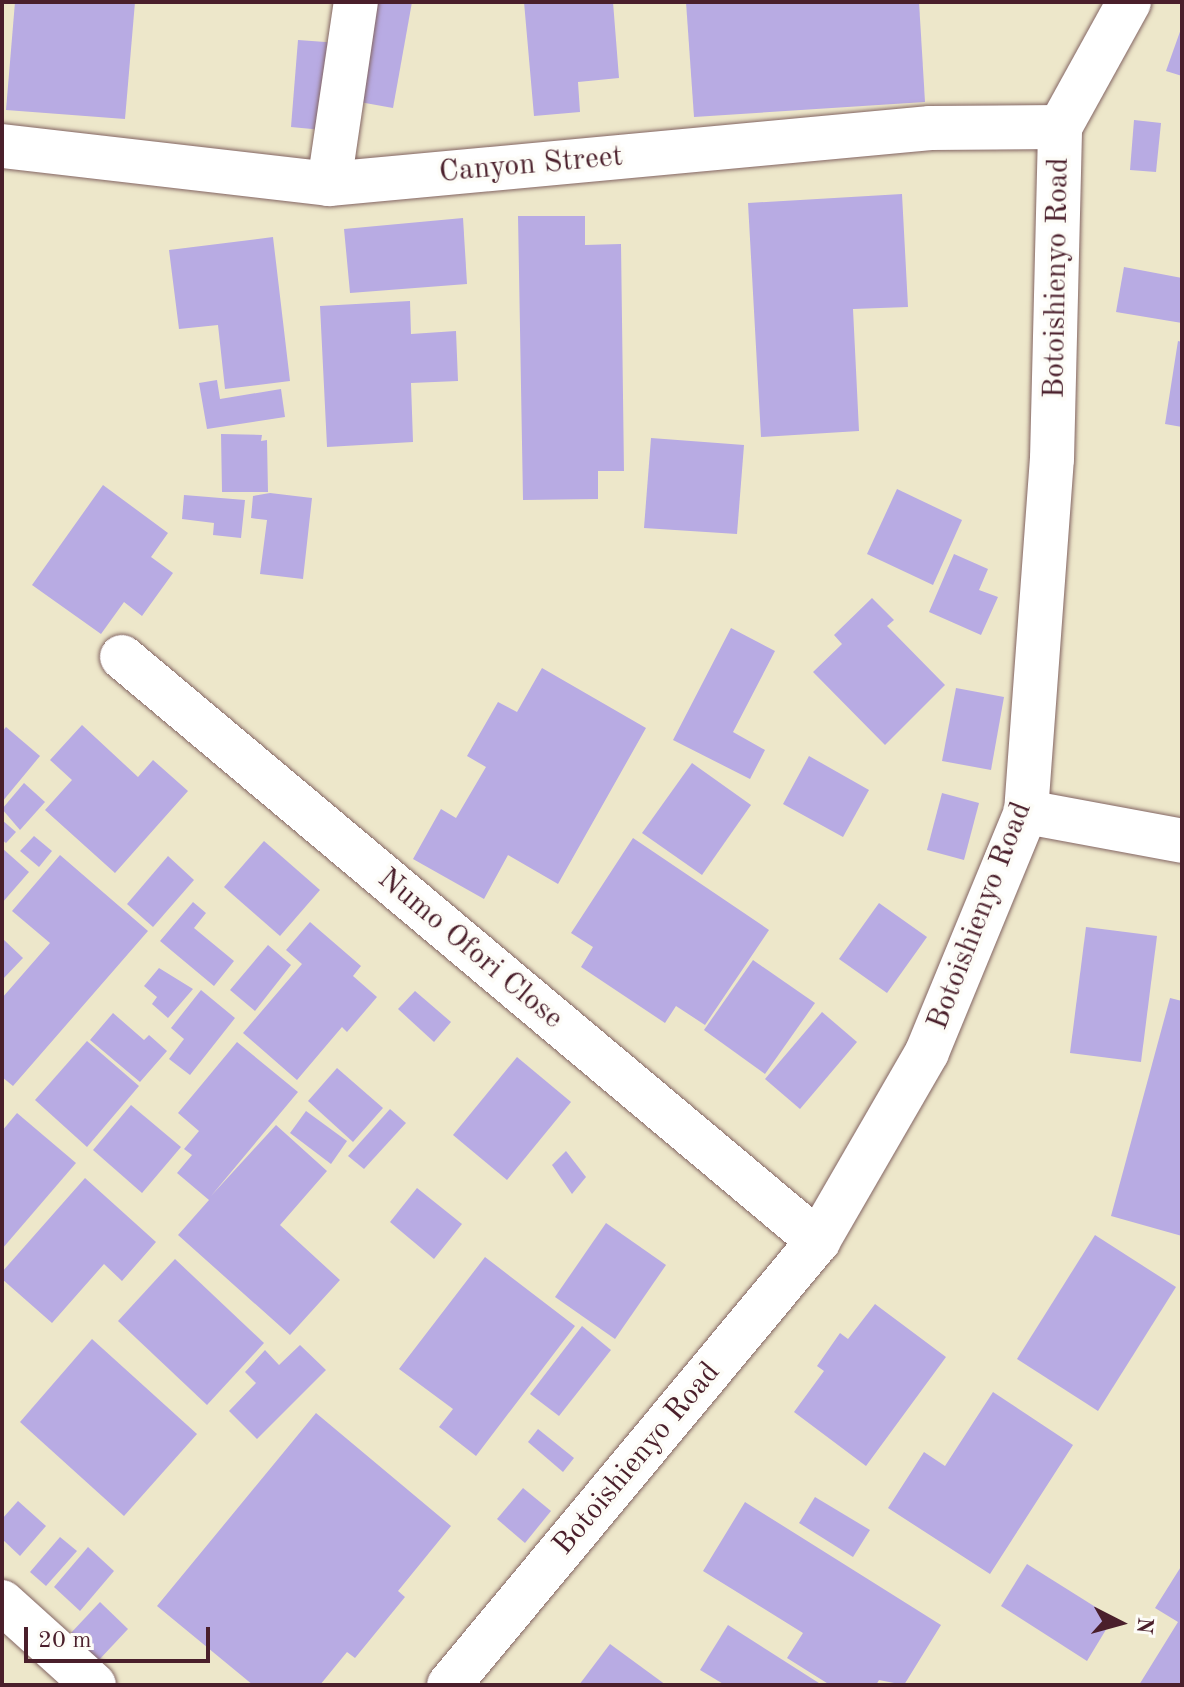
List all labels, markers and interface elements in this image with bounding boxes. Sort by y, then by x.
street label: Canyon Street [438,139,624,191]
street label: Botoishienyo Road [1037,157,1077,399]
street label: Botoishienyo Road [920,797,1040,1035]
street label: Numo Ofori Close [370,861,570,1037]
street label: Botoishienyo Road [546,1355,728,1563]
north arrow [1080,1583,1160,1663]
scale bar [28,1611,214,1661]
text: N [1132,1616,1156,1635]
text: 20 m [38,1629,92,1653]

